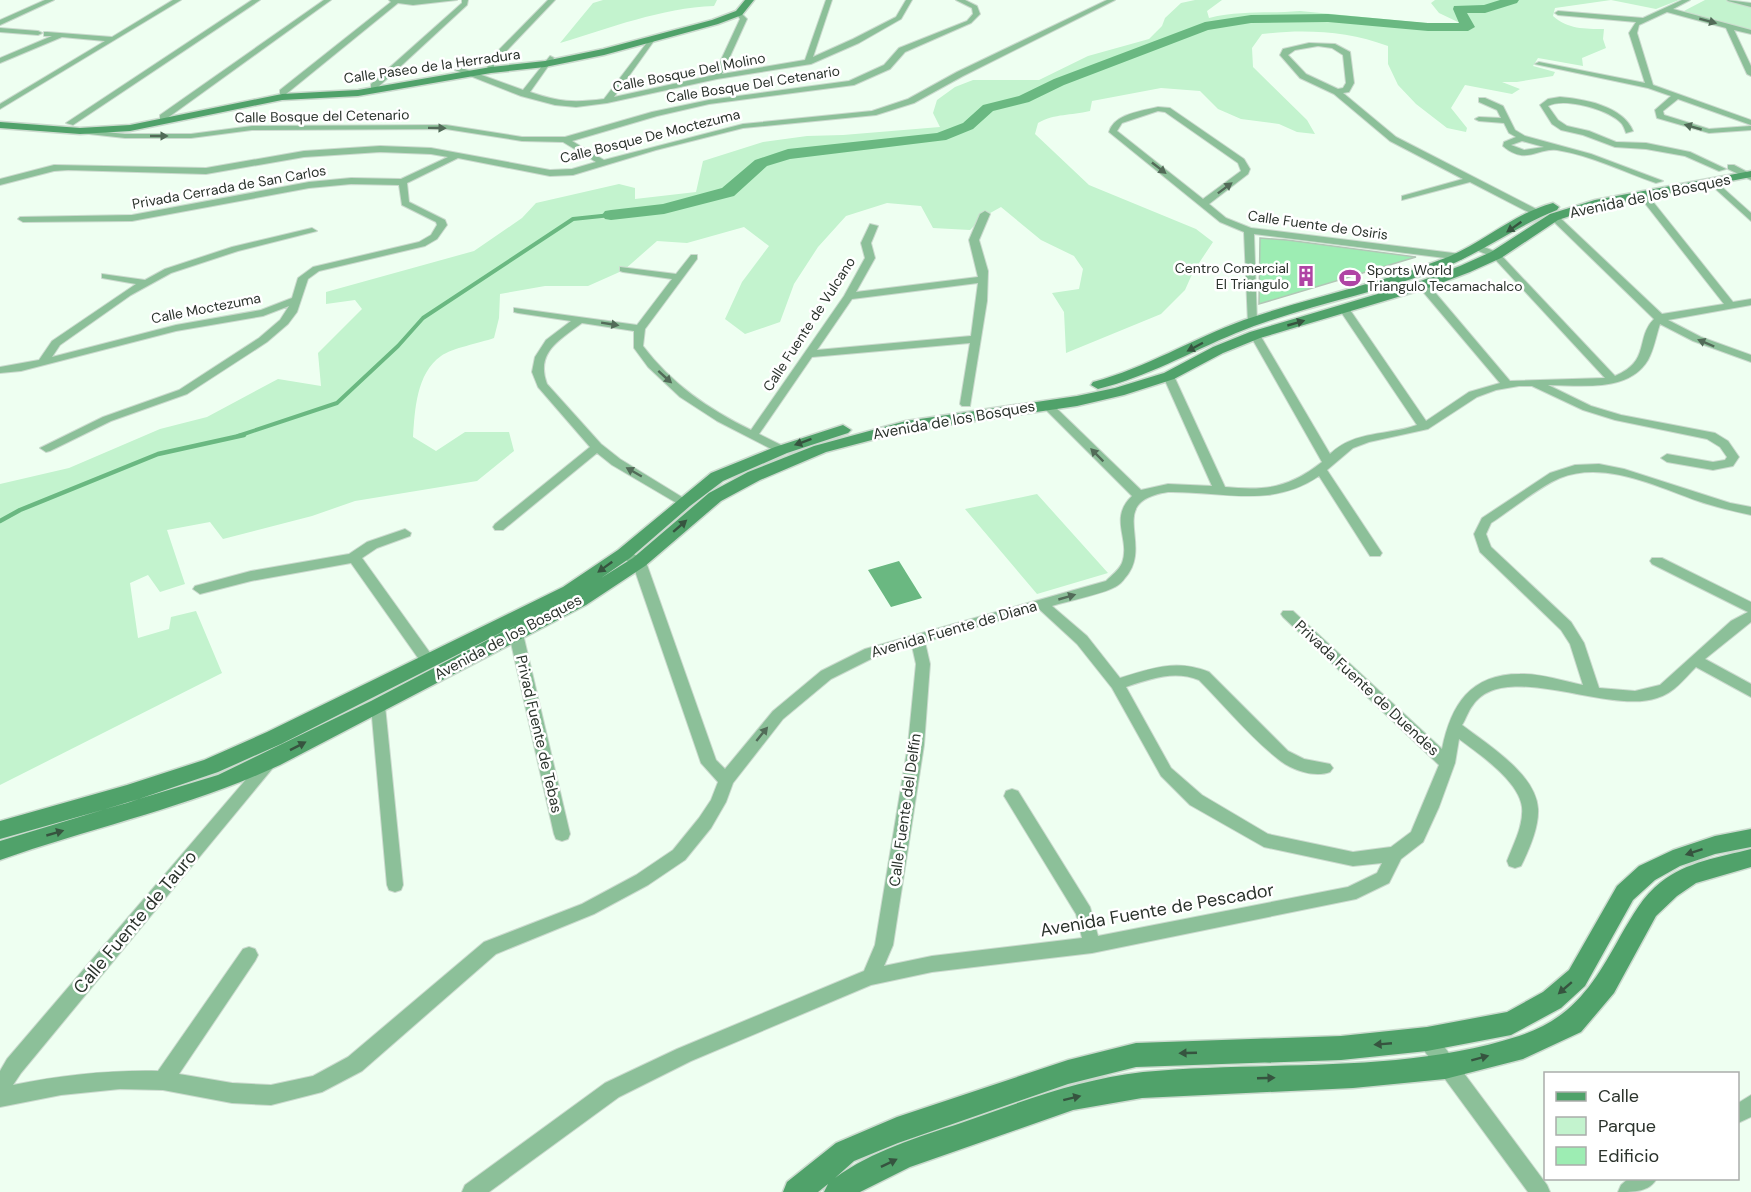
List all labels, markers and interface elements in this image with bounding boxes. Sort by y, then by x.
one-way arrow [1699,16,1717,26]
street label: Calle Paseo de la Herradura [343,45,521,87]
street label: Calle Bosque Del Molino [611,48,767,96]
street label: Calle Bosque Del Cetenario [665,61,841,107]
street label: Calle Bosque del Cetenario [234,105,410,127]
street label: Calle Bosque De Moctezuma [558,105,742,167]
one-way arrow [1684,121,1702,131]
one-way arrow [428,123,447,132]
one-way arrow [150,131,169,141]
street label: Privada Cerrada de San Carlos [131,161,327,213]
one-way arrow [1151,161,1166,173]
street label: Avenida de los Bosques [1568,169,1732,223]
one-way arrow [1217,182,1232,194]
street label: Calle Fuente de Osiris [1247,206,1389,244]
one-way arrow [1506,221,1522,233]
street label: Calle Fuente de Vulcano [759,253,859,395]
place label: Centro Comercial El Triangulo [1175,259,1289,293]
place label: Sports World Triangulo Tecamachalco [1367,261,1523,295]
building icon: Centro Comercial El Triangulo [1294,264,1318,288]
sports icon: Sports World Triangulo Tecamachalco [1338,266,1362,290]
street label: Calle Moctezuma [150,289,262,327]
one-way arrow [1287,318,1305,327]
one-way arrow [601,320,620,329]
one-way arrow [1697,338,1715,348]
one-way arrow [1186,342,1203,352]
one-way arrow [657,370,672,384]
street label: Avenida de los Bosques [871,396,1037,444]
one-way arrow [794,437,812,447]
one-way arrow [1091,448,1105,462]
one-way arrow [626,467,642,478]
one-way arrow [672,520,687,533]
one-way arrow [598,561,613,573]
street label: Avenida de los Bosques [431,590,585,684]
one-way arrow [1058,592,1076,601]
street label: Avenida Fuente de Diana [869,596,1039,662]
street label: Privada Fuente de Duendes [1291,616,1443,760]
street label: Privad Fuente de Tebas [511,653,567,815]
one-way arrow [755,727,768,742]
street label: Calle Fuente del Delfín [884,732,926,888]
one-way arrow [289,741,306,751]
one-way arrow [47,828,65,837]
street label: Calle Fuente de Tauro [68,845,202,999]
one-way arrow [1685,848,1703,857]
street label: Avenida Fuente de Pescador [1038,878,1276,942]
one-way arrow [1558,981,1573,994]
one-way arrow [1373,1039,1392,1049]
one-way arrow [1178,1048,1197,1058]
one-way arrow [1471,1053,1489,1063]
legend [1544,1072,1739,1180]
one-way arrow [1256,1074,1275,1083]
text: Calle [1598,1084,1639,1108]
one-way arrow [1063,1093,1081,1103]
text: Parque [1598,1114,1656,1138]
text: Edificio [1598,1144,1659,1168]
one-way arrow [880,1158,897,1168]

